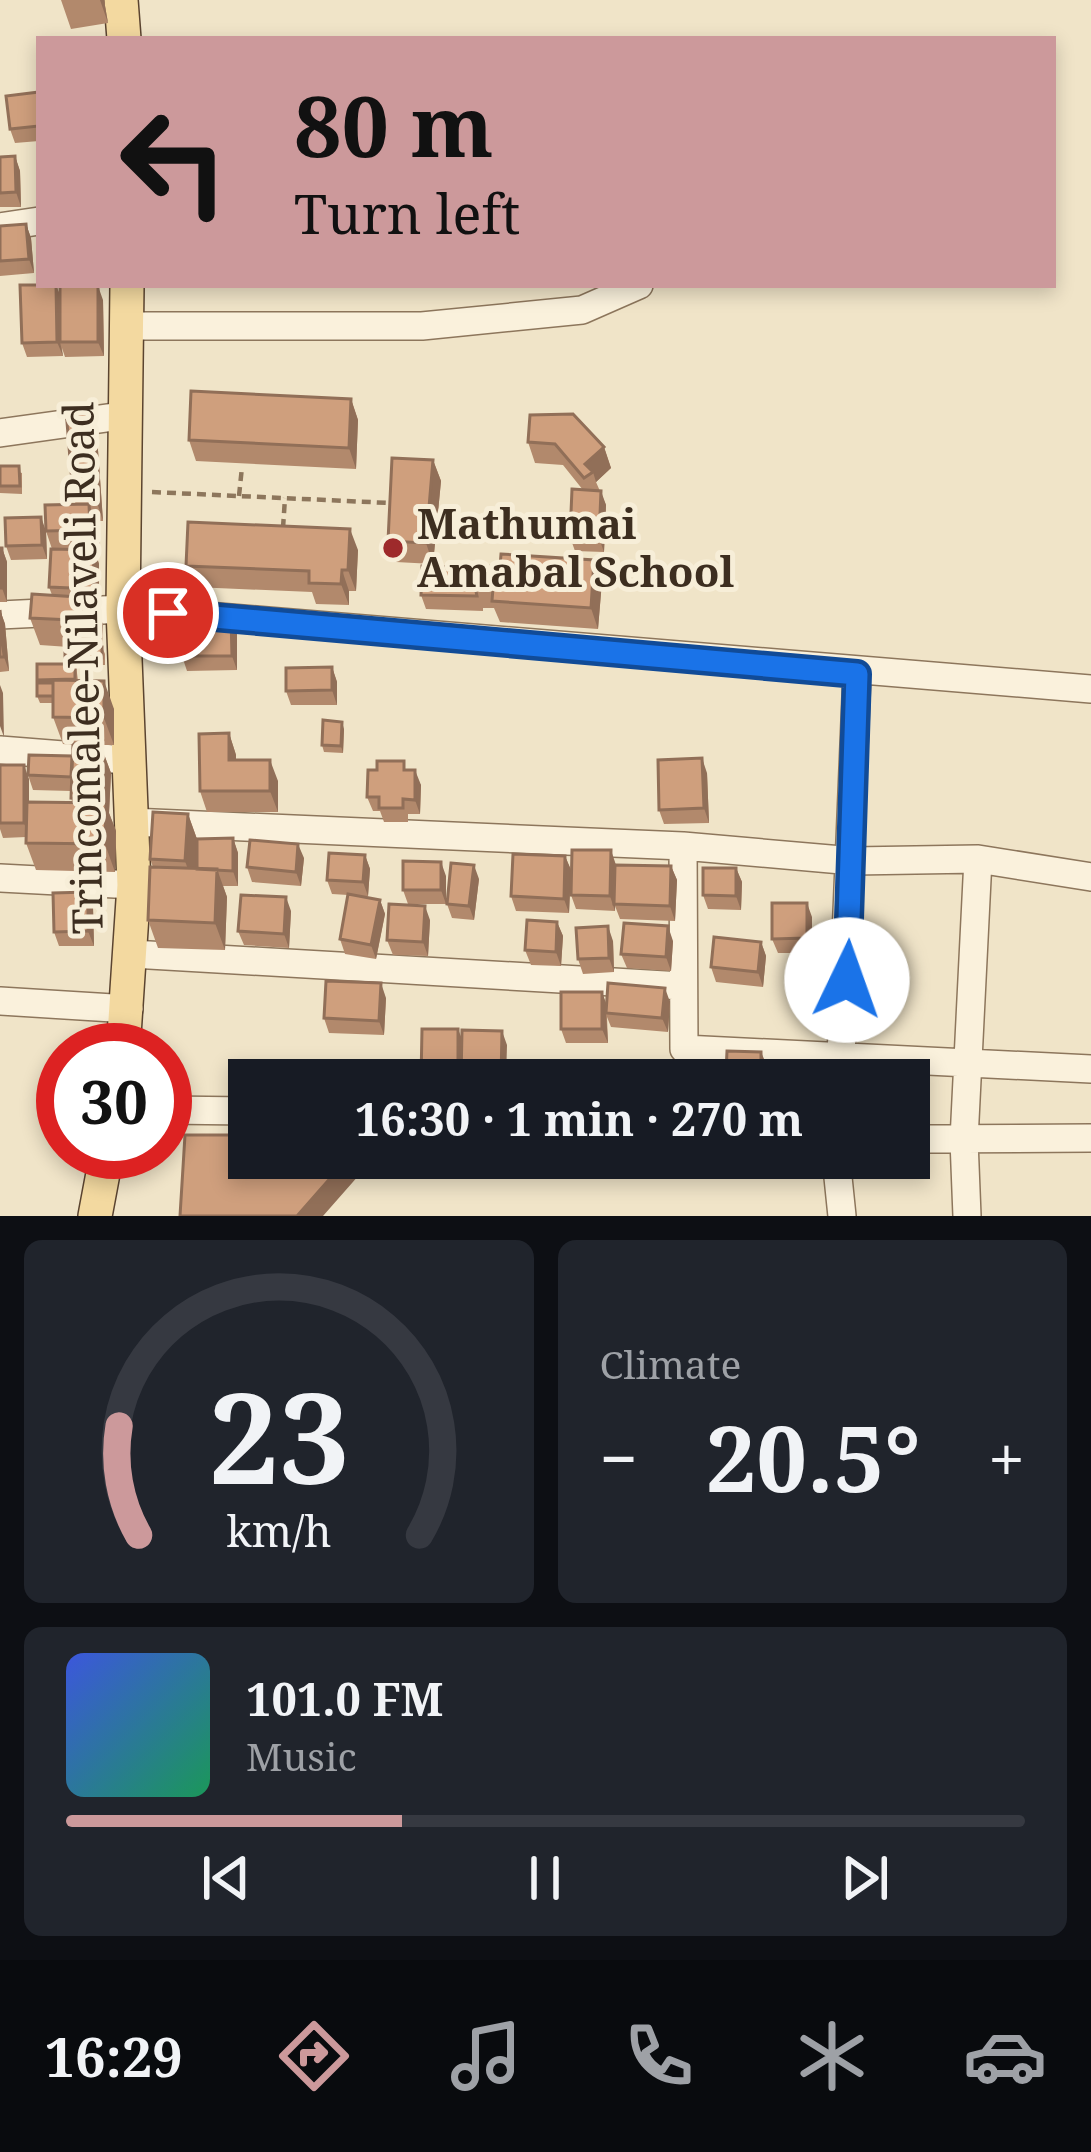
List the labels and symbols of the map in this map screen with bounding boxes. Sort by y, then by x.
street label: Trincomalee-Nilaveli Road [48,401,115,935]
place label: Mathumai Amabal School [417,494,734,599]
marker: Mathumai Amabal School [380,535,406,561]
pin [117,562,219,664]
position arrow [784,917,910,1043]
speed limit sign: 30 [36,1023,192,1179]

